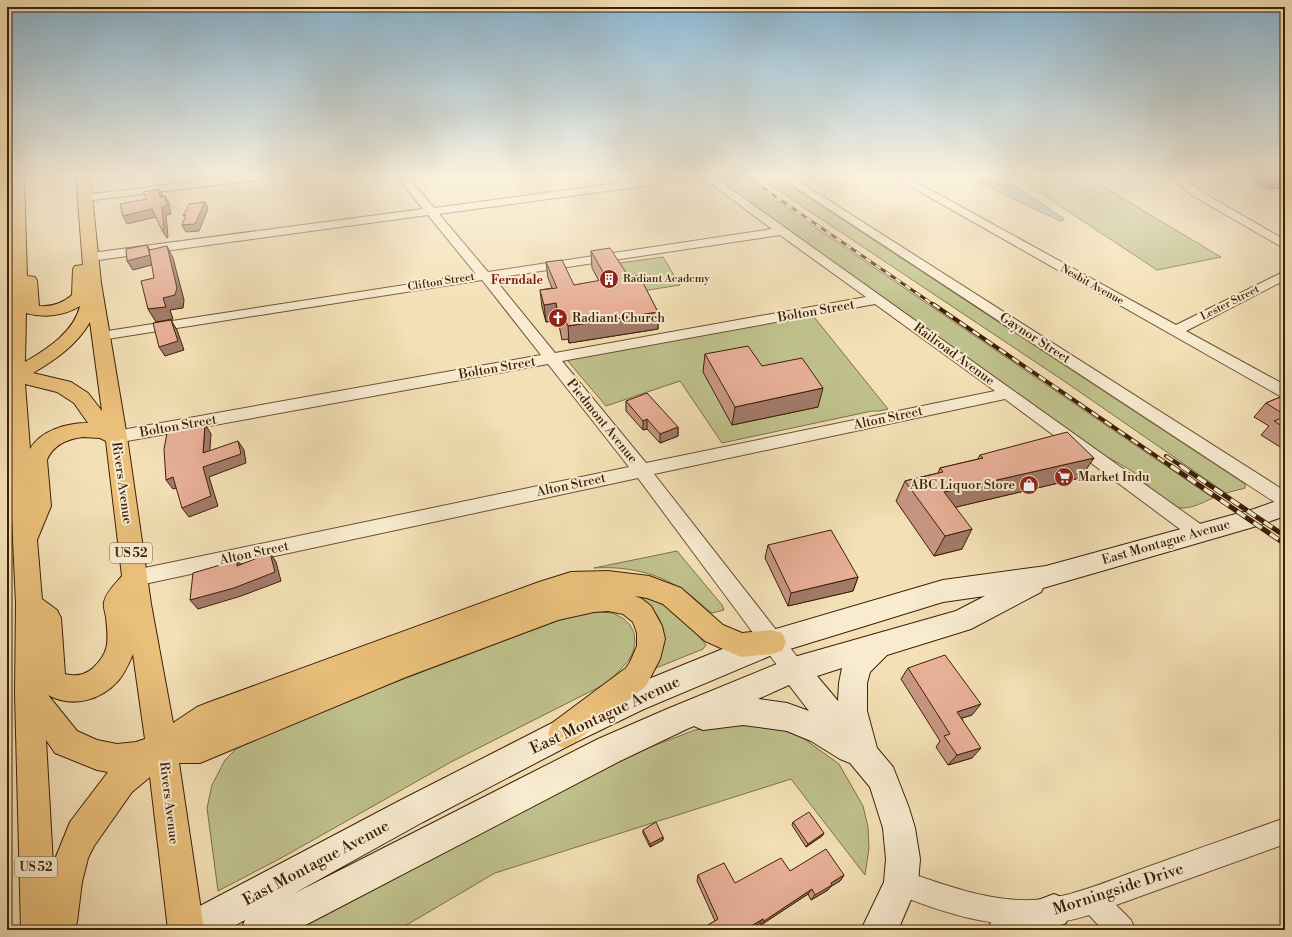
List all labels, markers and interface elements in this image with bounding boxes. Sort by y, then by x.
street label: Nesbit Avenue [1058,262,1127,308]
building icon: Radiant Academy [598,268,620,290]
street label: Clifton Street [407,270,476,294]
place label: Radiant Academy [623,272,710,286]
district label: Ferndale [491,273,543,288]
street label: Lester Street [1198,282,1262,324]
street label: Bolton Street [775,296,856,326]
church icon: Radiant Church [547,307,569,329]
street label: Gaynor Street [997,309,1074,367]
place label: Radiant Church [572,310,665,326]
street label: Railroad Avenue [910,319,998,389]
street label: Bolton Street [456,353,537,383]
street label: Piedmont Avenue [563,376,641,467]
street label: Alton Street [851,403,924,433]
street label: Bolton Street [137,411,218,441]
street label: Rivers Avenue [108,441,136,526]
supermarket icon: Market Indu [1053,466,1075,488]
place label: Market Indu [1078,469,1150,485]
street label: Alton Street [534,470,607,500]
shop icon: ABC Liquor Store [1018,474,1040,496]
place label: ABC Liquor Store [909,477,1015,493]
street label: East Montague Avenue [1100,516,1232,568]
street label: Alton Street [217,538,290,568]
road number: US 52 [110,543,152,563]
street label: East Montague Avenue [527,671,683,759]
street label: Rivers Avenue [156,761,182,846]
street label: East Montague Avenue [239,816,393,910]
road number: US 52 [15,857,57,877]
street label: Morningside Drive [1050,858,1186,920]

